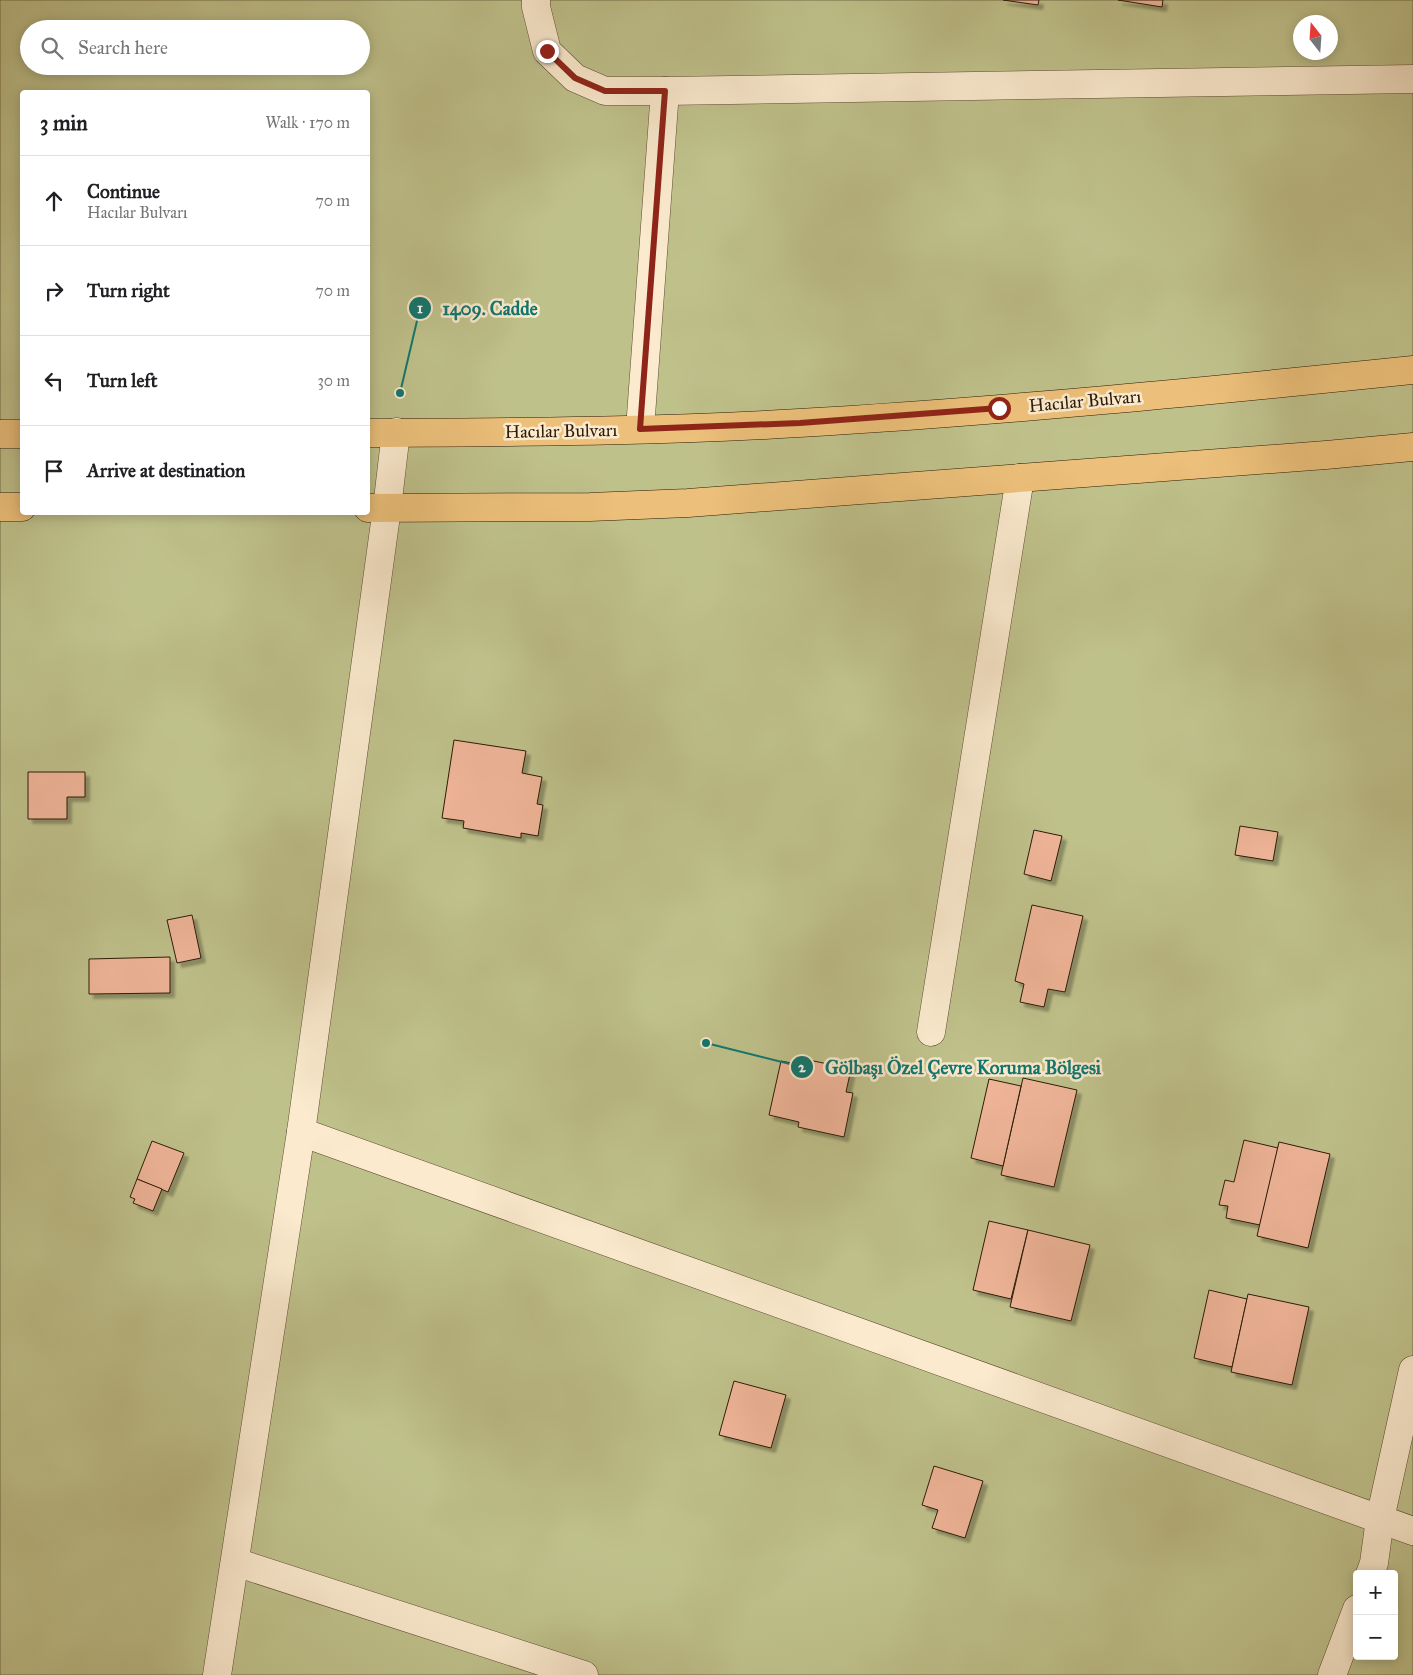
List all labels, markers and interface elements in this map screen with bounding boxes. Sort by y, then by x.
north arrow [1293,15,1338,60]
search box [20,20,370,75]
icon: search [38,34,66,62]
text: Search here [78,36,168,59]
route end [536,40,559,63]
text: 3 min [40,110,88,136]
text: Walk · 170 m [266,113,350,132]
text: Continue [87,180,160,203]
icon: ahead [40,187,68,215]
text: 70 m [315,191,350,210]
text: Hacılar Bulvarı [87,203,187,222]
icon: right [40,277,68,305]
text: Turn right [87,279,170,302]
text: 70 m [315,281,350,300]
callout: 1409. Cadde [407,291,548,325]
text: 1409. Cadde [442,297,538,321]
text: 1 [417,299,423,317]
icon: left [40,367,68,395]
text: Turn left [87,369,157,392]
text: 30 m [317,371,350,390]
street label: Hacılar Bulvarı [1028,385,1142,417]
route start [988,397,1011,420]
street label: Hacılar Bulvarı [504,419,618,443]
icon: arrive [40,457,68,485]
text: Arrive at destination [87,459,245,482]
callout: Gölbaşı Özel Çevre Koruma Bölgesi [789,1050,1111,1084]
text: Gölbaşı Özel Çevre Koruma Bölgesi [825,1055,1102,1080]
text: 2 [798,1058,806,1076]
map controls [1353,1570,1398,1660]
button: + [1353,1570,1398,1615]
button: − [1353,1615,1398,1660]

